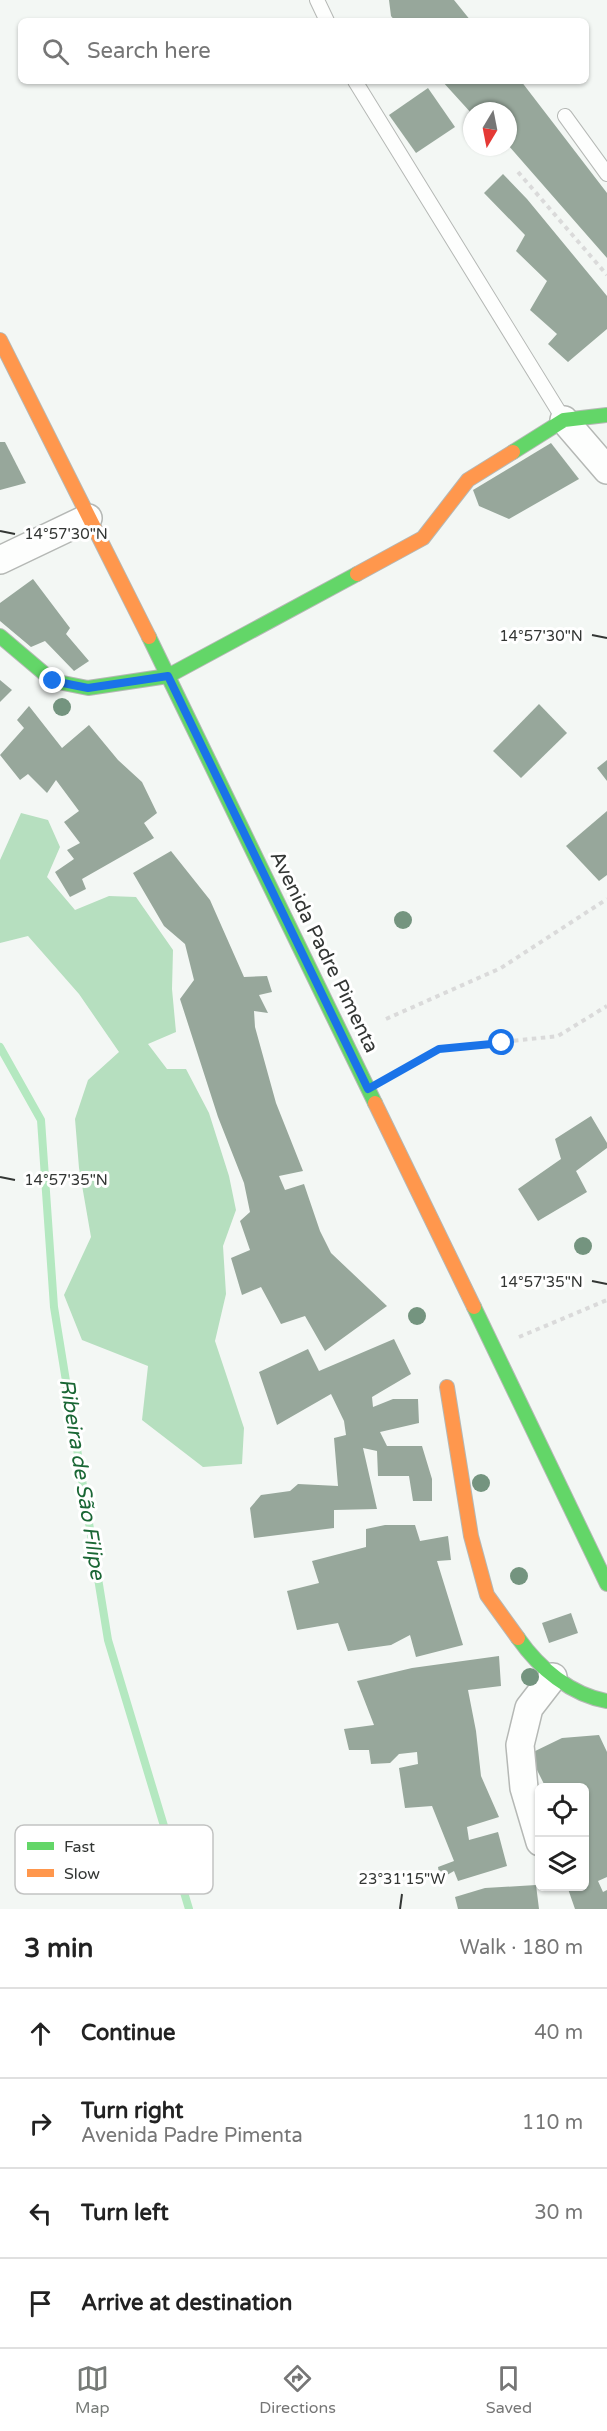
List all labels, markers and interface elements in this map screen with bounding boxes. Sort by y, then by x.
search box [18,18,589,84]
icon: search [39,35,72,68]
text: Search here [87,38,211,64]
north arrow [463,102,517,156]
text: 14°57'30"N [24,525,108,543]
text: 14°57'30"N [499,627,583,645]
route end [39,667,65,693]
street label: Avenida Padre Pimenta [265,847,383,1057]
route start [488,1029,514,1055]
text: 14°57'35"N [24,1171,108,1189]
text: 14°57'35"N [499,1273,583,1291]
water label: Ribeira de São Filipe [54,1377,110,1582]
map controls [535,1783,589,1891]
button: locate [535,1783,589,1837]
legend [15,1825,213,1894]
text: Fast [64,1837,95,1857]
button: layers [535,1837,589,1891]
text: Slow [64,1864,100,1884]
text: 23°31'15"W [359,1870,445,1888]
text: 3 min [24,1933,93,1964]
text: Walk · 180 m [460,1936,583,1960]
icon: ahead [24,2017,57,2050]
text: Continue [81,2020,176,2046]
text: 40 m [534,2021,583,2045]
text: Turn right [81,2098,183,2124]
icon: right [24,2107,57,2140]
text: 110 m [522,2111,583,2135]
text: Avenida Padre Pimenta [81,2124,303,2148]
icon: left [24,2197,57,2230]
text: Turn left [81,2200,169,2226]
text: 30 m [534,2201,583,2225]
icon: arrive [24,2287,57,2320]
text: Arrive at destination [81,2290,292,2316]
tab: Map [75,2362,109,2418]
tab: Directions [259,2362,336,2418]
tab: Saved [486,2362,532,2418]

